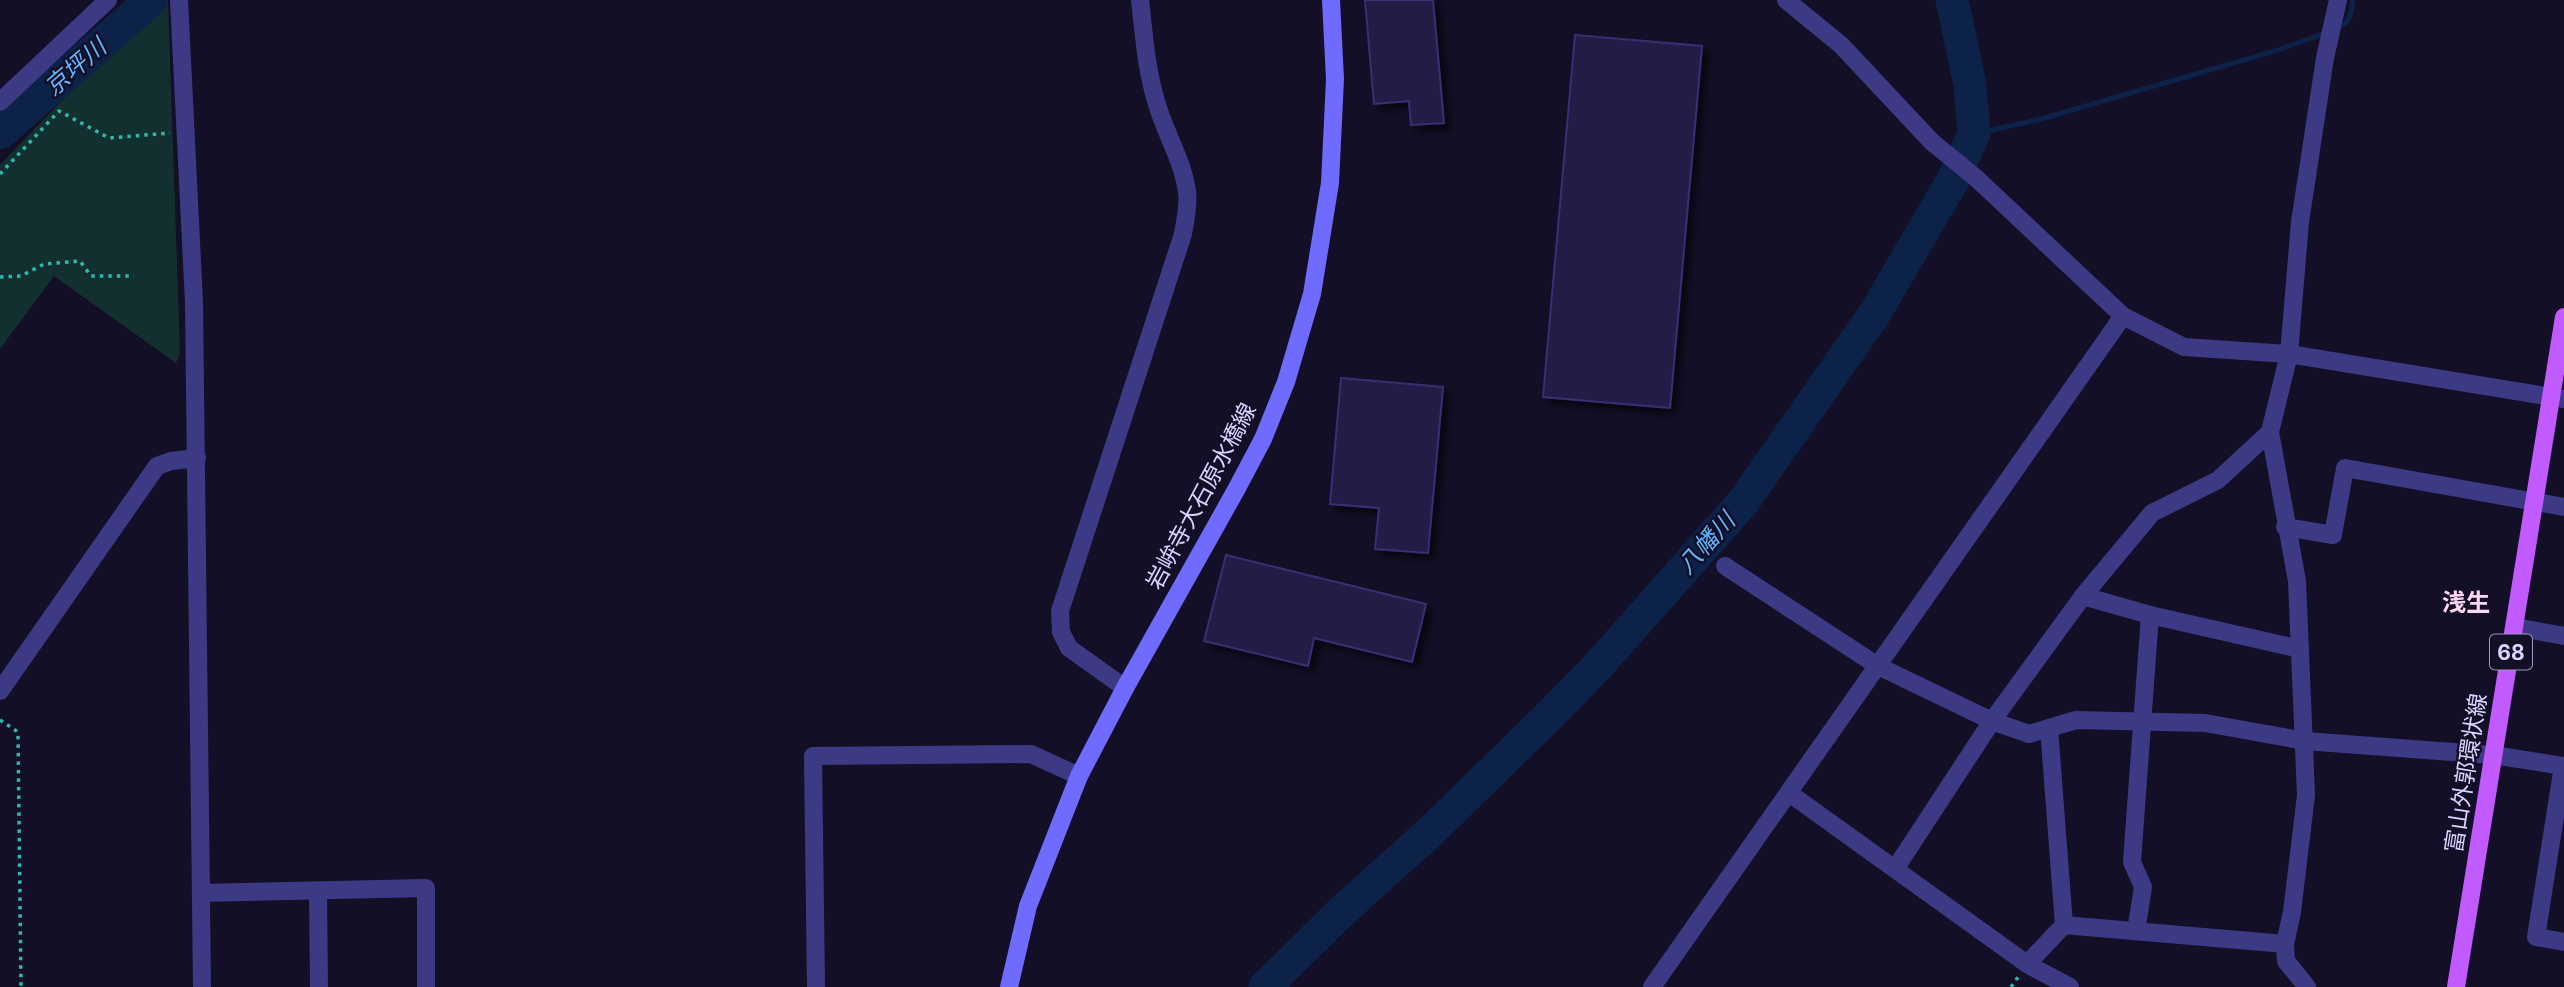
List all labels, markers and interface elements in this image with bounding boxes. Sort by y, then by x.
water label: 京坪川 [38,30,114,102]
street label: 岩峅寺大石原水橋線 [1140,398,1262,594]
water label: 八幡川 [1671,504,1743,579]
district label: 浅生 [2442,588,2490,617]
road number: 68 [2490,634,2532,670]
street label: 富山外郭環状線 [2440,691,2492,855]

